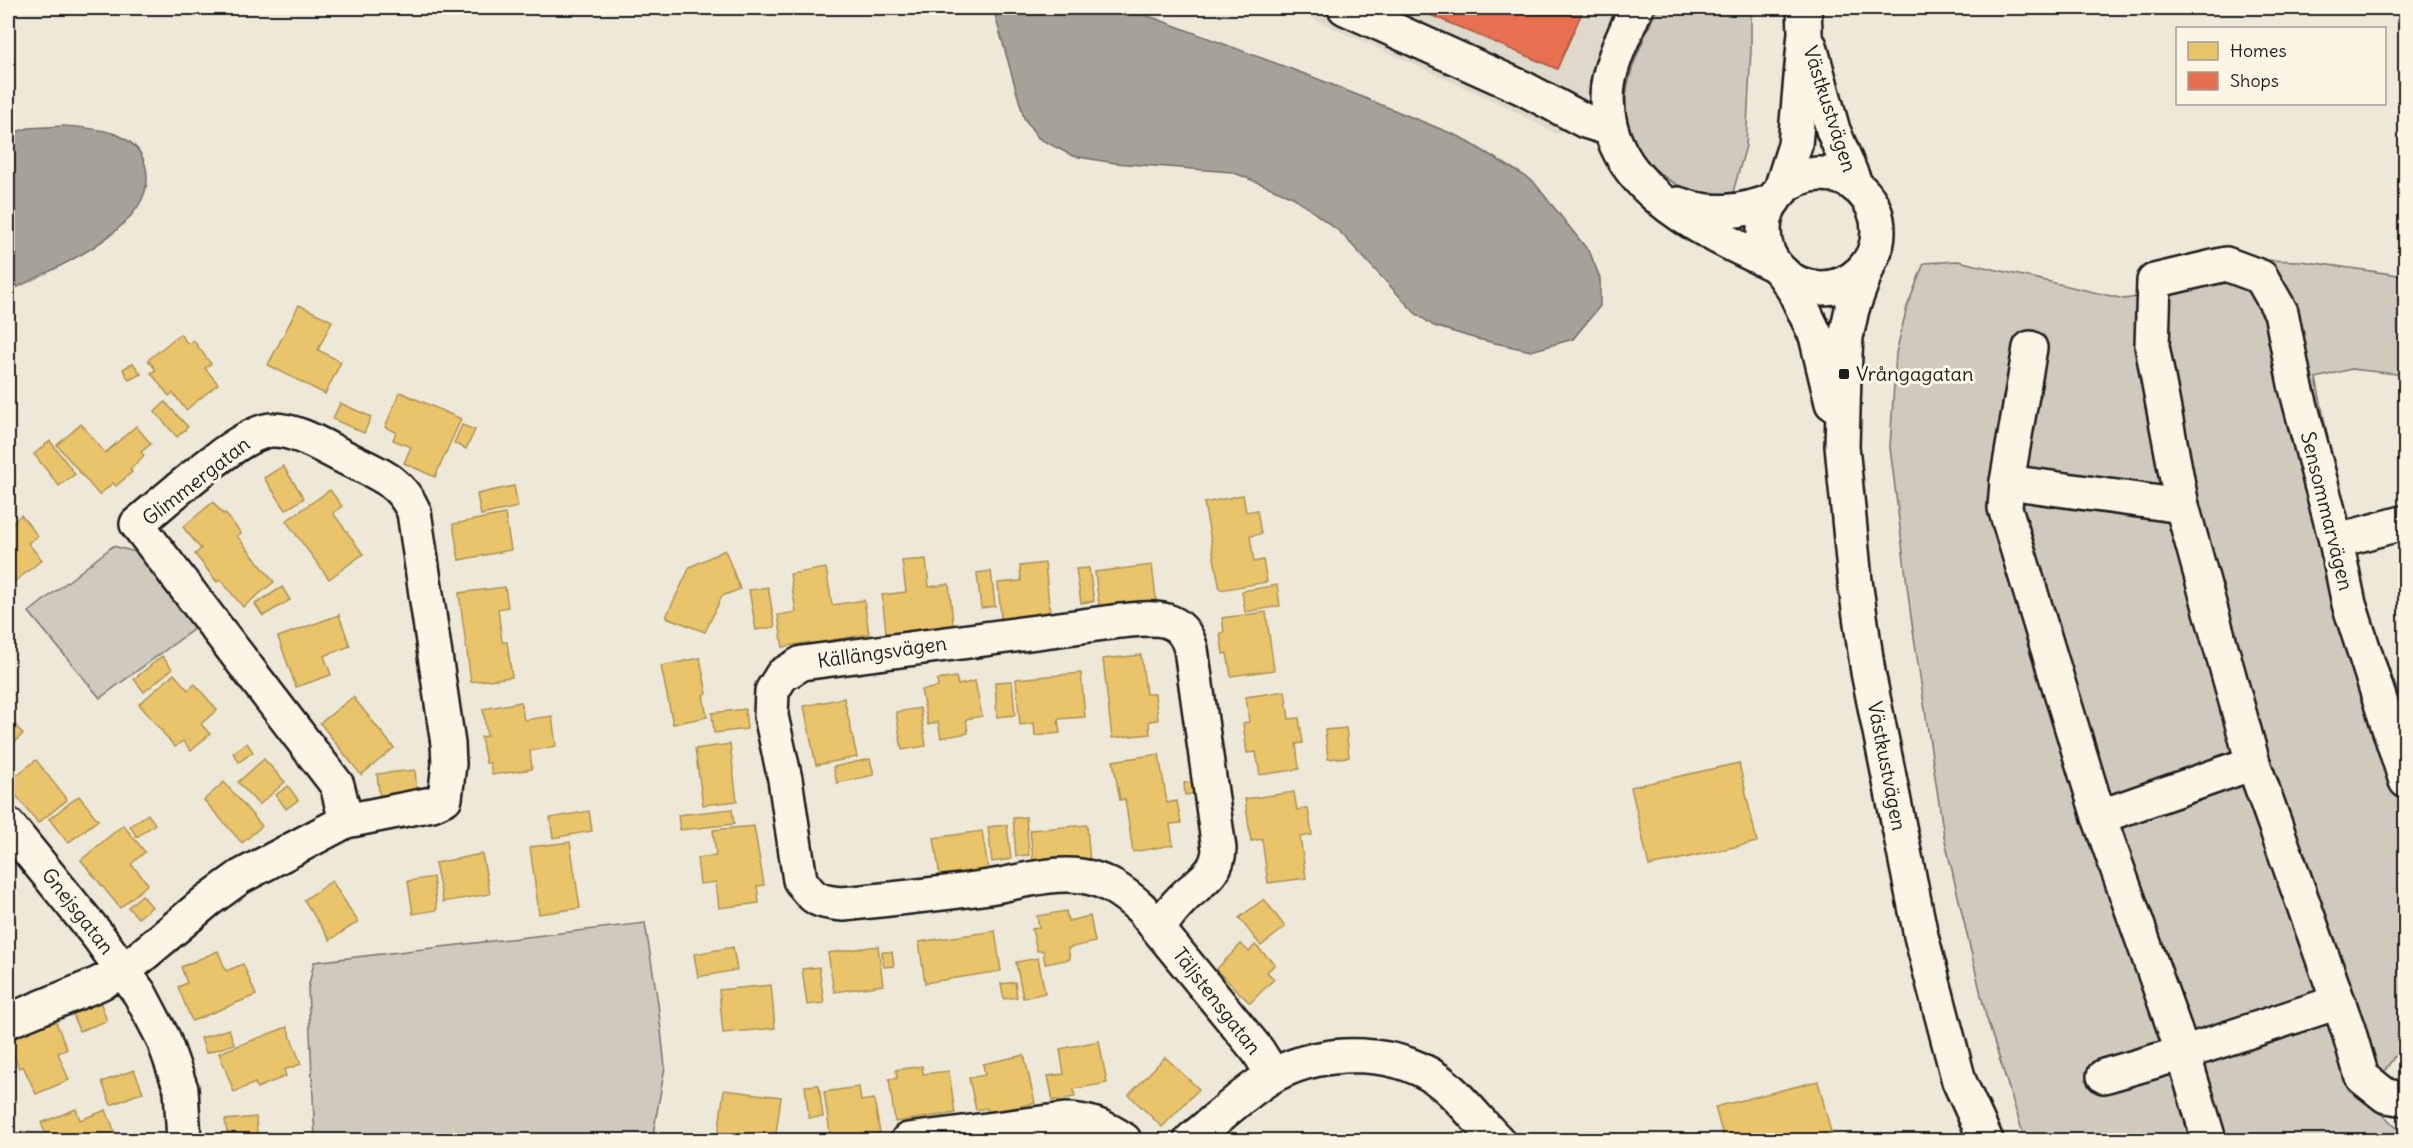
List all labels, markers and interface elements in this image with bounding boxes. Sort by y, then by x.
legend [2176,27,2386,105]
text: Homes [2230,39,2287,62]
street label: Västkustvägen [1798,43,1863,175]
text: Shops [2230,69,2279,92]
place label: Vrångagatan [1856,361,1974,386]
marker: Vrångagatan [1837,367,1851,381]
street label: Sensommarvägen [2296,429,2359,593]
street label: Glimmergatan [137,431,254,530]
street label: Källängsvägen [816,630,948,673]
street label: Västkustvägen [1863,699,1912,833]
street label: Gnejsgatan [37,863,120,959]
street label: Täljstensgatan [1168,942,1267,1059]

